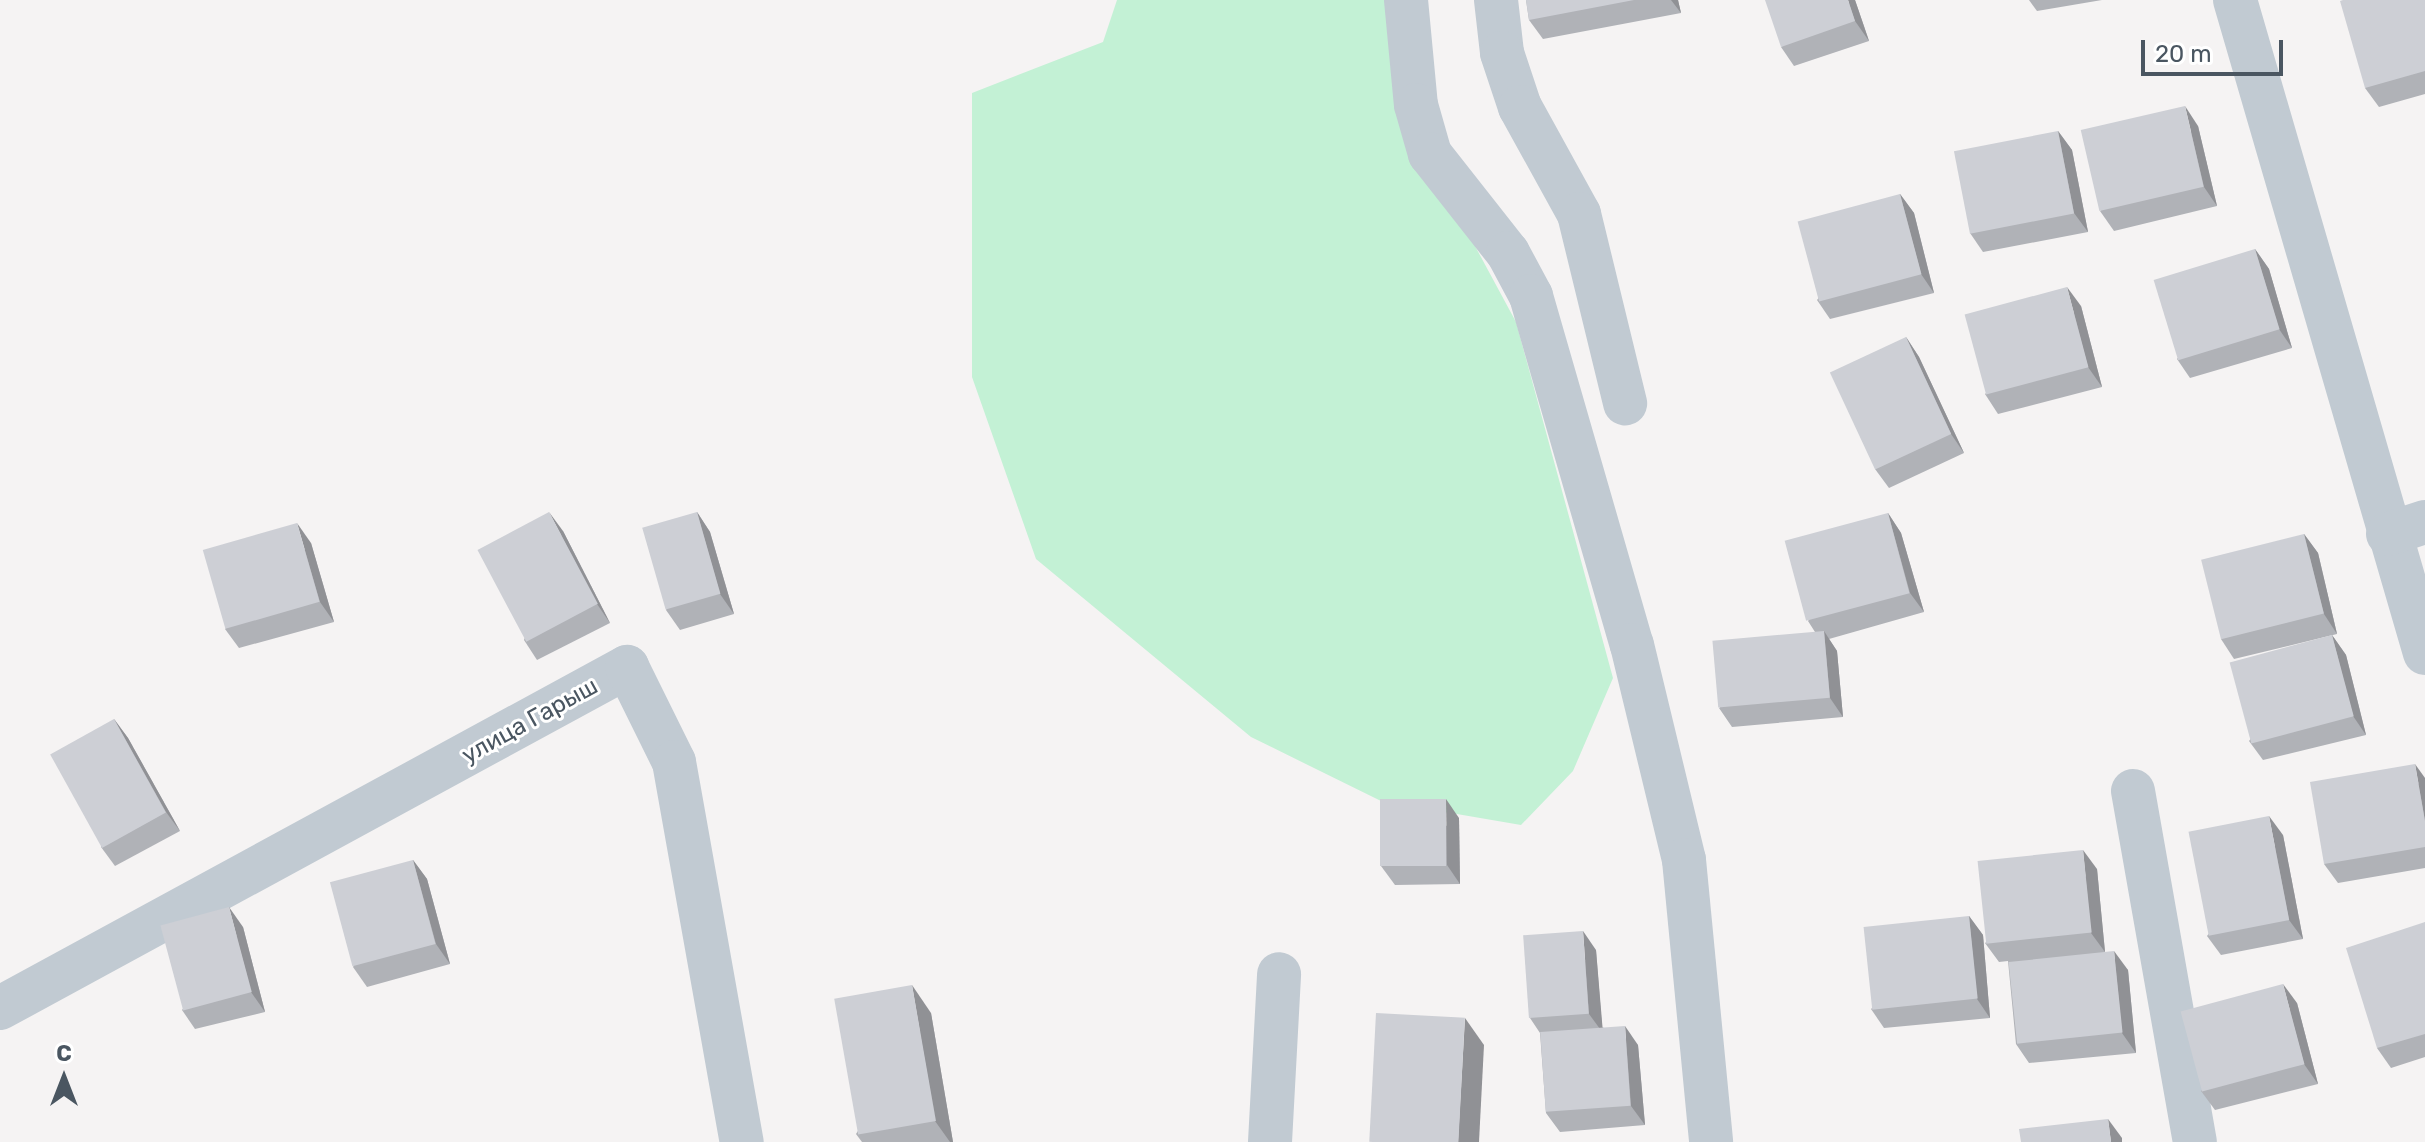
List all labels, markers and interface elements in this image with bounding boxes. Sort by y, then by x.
scale bar [2145,24,2287,74]
text: 20 m [2155,40,2212,68]
street label: улица Гарыш [457,672,603,770]
north arrow [24,1038,104,1118]
text: С [56,1040,72,1067]

